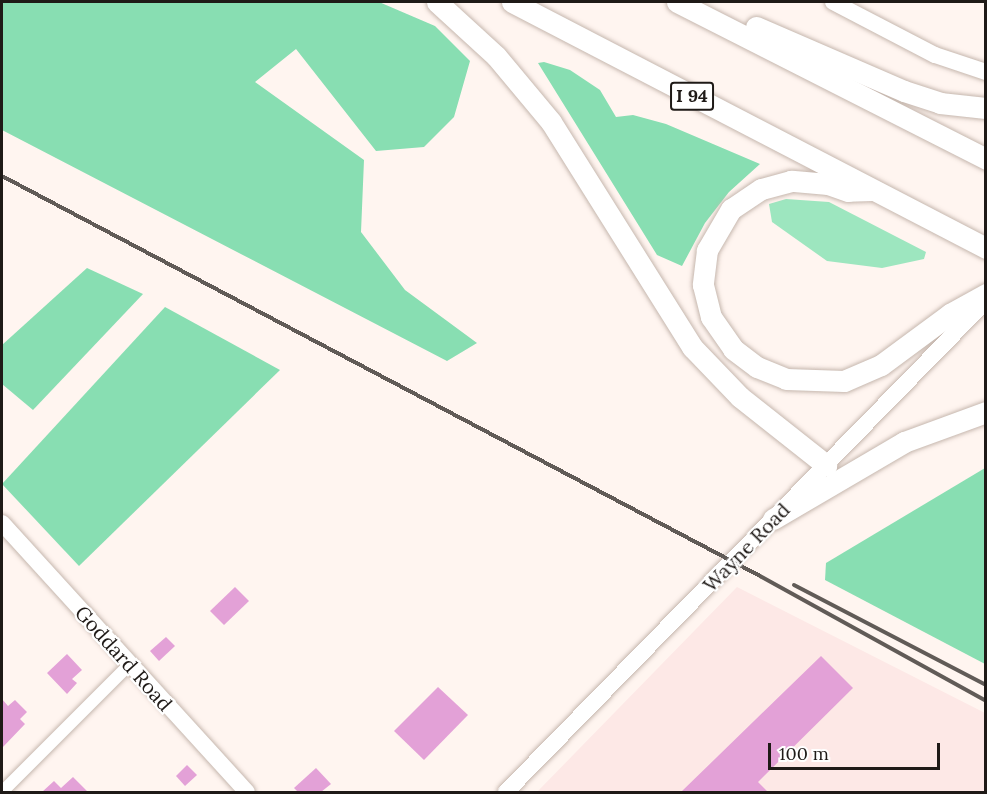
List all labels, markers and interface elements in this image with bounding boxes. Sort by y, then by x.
road number: I 94 [670,81,714,111]
street label: Wayne Road [698,498,794,596]
street label: Goddard Road [70,600,178,716]
scale bar [771,731,944,769]
text: 100 m [779,742,829,765]

